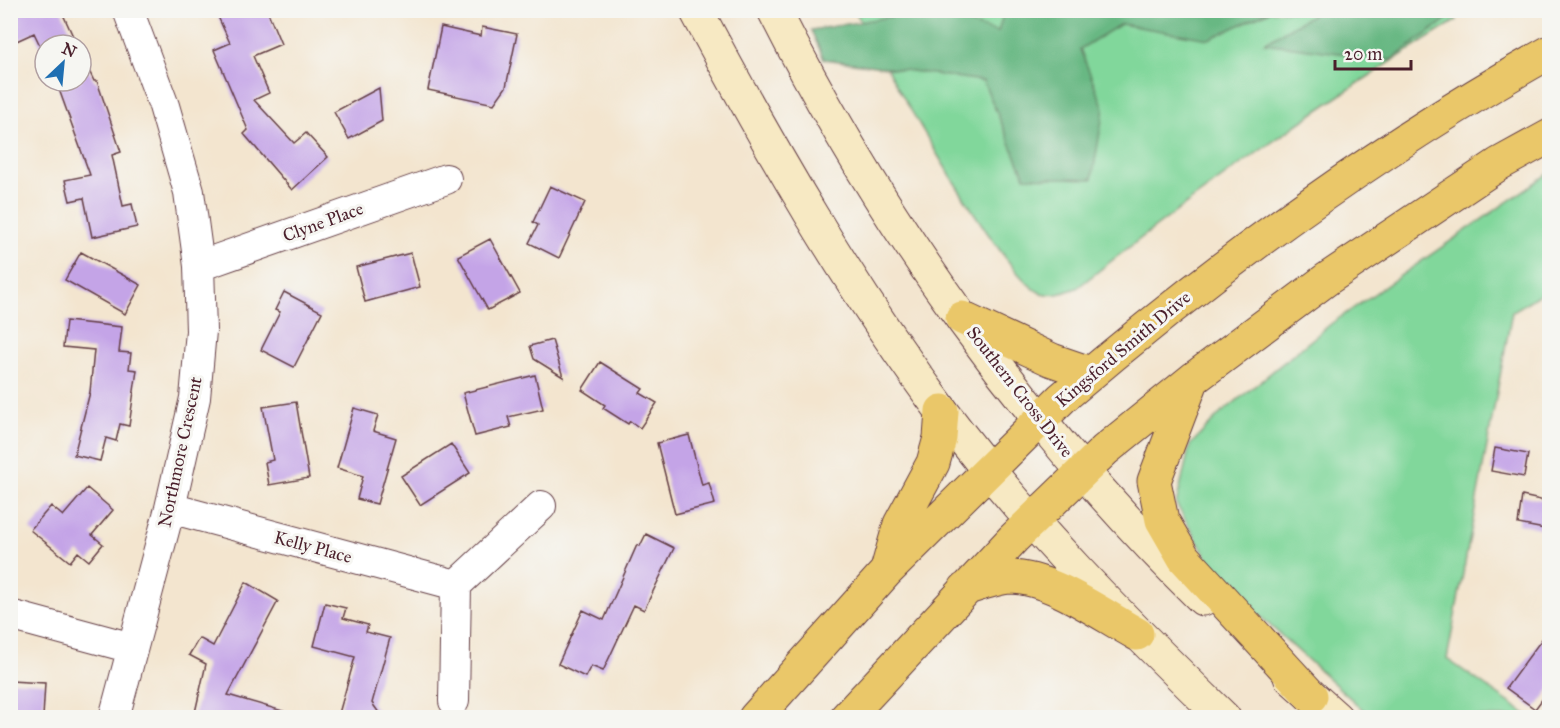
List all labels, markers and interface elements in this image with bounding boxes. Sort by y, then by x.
north arrow [33,33,93,93]
scale bar [1335,33,1412,71]
text: N [59,38,80,62]
text: 20 m [1344,43,1382,65]
street label: Clyne Place [280,197,366,247]
street label: Kingsford Smith Drive [1051,286,1196,413]
street label: Southern Cross Drive [962,322,1078,462]
street label: Northmore Crescent [153,374,207,529]
street label: Kelly Place [272,526,354,568]

